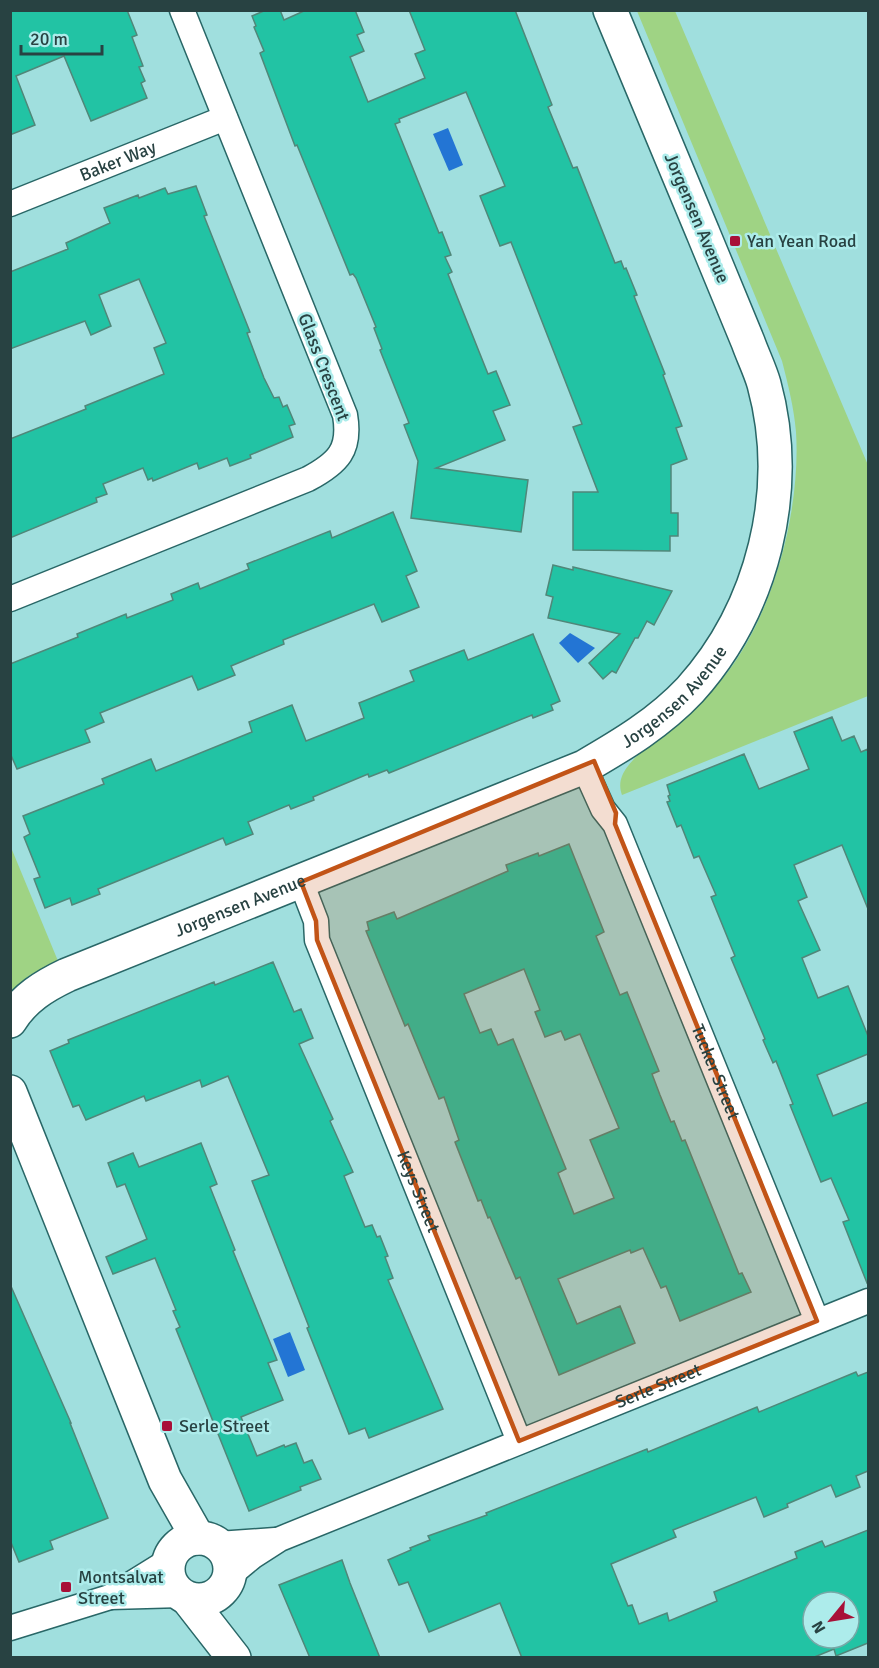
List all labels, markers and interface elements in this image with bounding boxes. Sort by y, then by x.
scale bar [21,18,102,56]
text: 20 m [30,28,68,50]
street label: Baker Way [76,136,160,186]
street label: Jorgensen Avenue [660,150,734,286]
place label: Yan Yean Road [747,230,857,252]
marker: Yan Yean Road [728,234,742,248]
street label: Glass Crescent [293,310,355,424]
street label: Jorgensen Avenue [617,641,732,753]
street label: Jorgensen Avenue [171,869,309,942]
street label: Tucker Street [687,1021,745,1123]
street label: Keys Street [392,1147,445,1236]
street label: Serle Street [612,1359,704,1413]
place label: Serle Street [179,1415,270,1437]
marker: Serle Street [160,1419,174,1433]
place label: Montsalvat Street [78,1566,164,1609]
marker: Montsalvat Street [59,1580,73,1594]
north arrow [801,1590,861,1650]
text: N [807,1617,830,1637]

